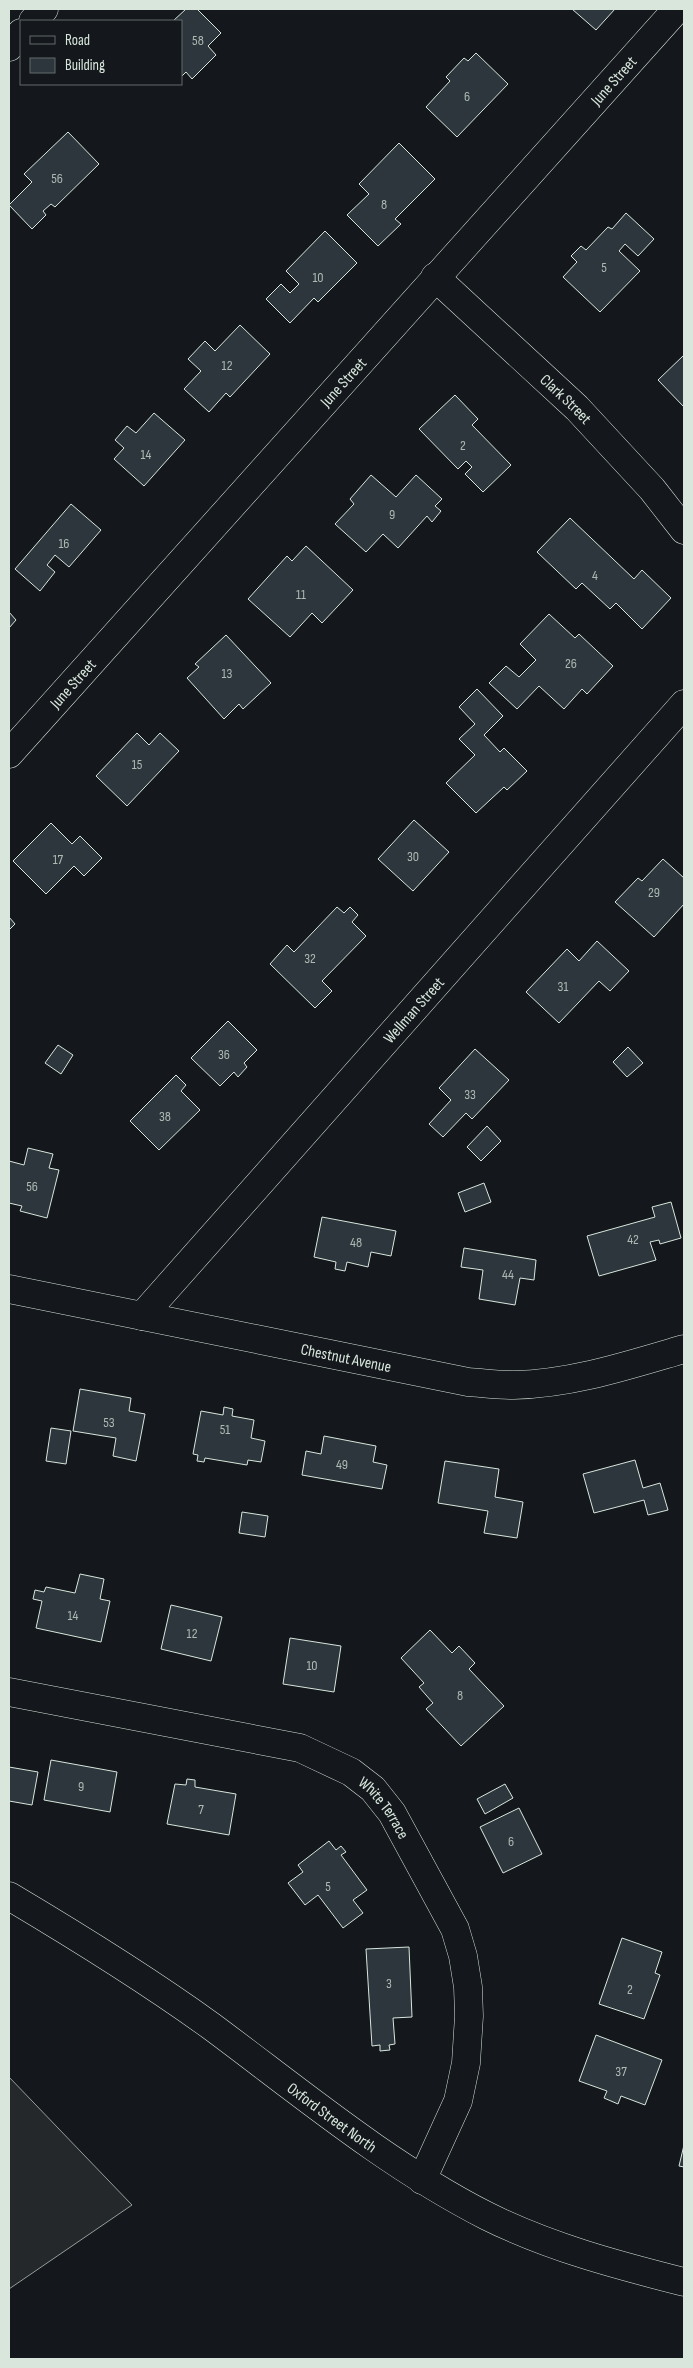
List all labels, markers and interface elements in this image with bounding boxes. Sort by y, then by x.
legend [20,20,182,85]
text: Road [65,31,90,50]
house number: 58 [192,32,204,49]
street label: June Street [587,53,641,110]
text: Building [65,56,105,75]
house number: 6 [464,88,470,105]
house number: 56 [51,170,63,187]
house number: 8 [381,196,387,213]
house number: 5 [601,259,607,276]
house number: 10 [312,269,324,286]
street label: June Street [316,354,371,412]
house number: 12 [222,357,233,374]
street label: Clark Street [536,371,595,429]
house number: 2 [460,437,466,454]
house number: 14 [141,446,152,463]
house number: 9 [389,506,395,523]
house number: 16 [58,535,70,552]
house number: 4 [592,567,598,584]
house number: 11 [296,586,306,603]
house number: 26 [565,655,577,672]
street label: June Street [46,656,101,714]
house number: 13 [222,665,233,682]
house number: 15 [132,756,143,773]
house number: 30 [407,848,419,865]
house number: 17 [53,851,64,868]
house number: 29 [648,884,660,901]
house number: 32 [304,950,316,967]
street label: Wellman Street [380,974,449,1048]
house number: 31 [558,978,568,995]
house number: 36 [218,1046,230,1063]
house number: 33 [464,1086,476,1103]
house number: 38 [159,1108,171,1125]
house number: 56 [26,1178,38,1195]
house number: 42 [627,1231,639,1248]
house number: 48 [350,1234,362,1251]
house number: 44 [502,1266,514,1283]
street label: Chestnut Avenue [299,1340,393,1377]
house number: 53 [103,1414,115,1431]
house number: 51 [220,1421,230,1438]
house number: 49 [336,1456,348,1473]
house number: 14 [68,1607,79,1624]
house number: 12 [187,1625,198,1642]
house number: 10 [306,1657,318,1674]
house number: 8 [457,1687,463,1704]
street label: White Terrace [354,1773,412,1843]
house number: 9 [78,1778,84,1795]
house number: 7 [198,1801,204,1818]
house number: 6 [508,1833,514,1850]
house number: 5 [325,1878,331,1895]
house number: 3 [386,1975,392,1992]
house number: 2 [627,1981,633,1998]
house number: 37 [615,2063,627,2080]
street label: Oxford Street North [283,2079,380,2157]

